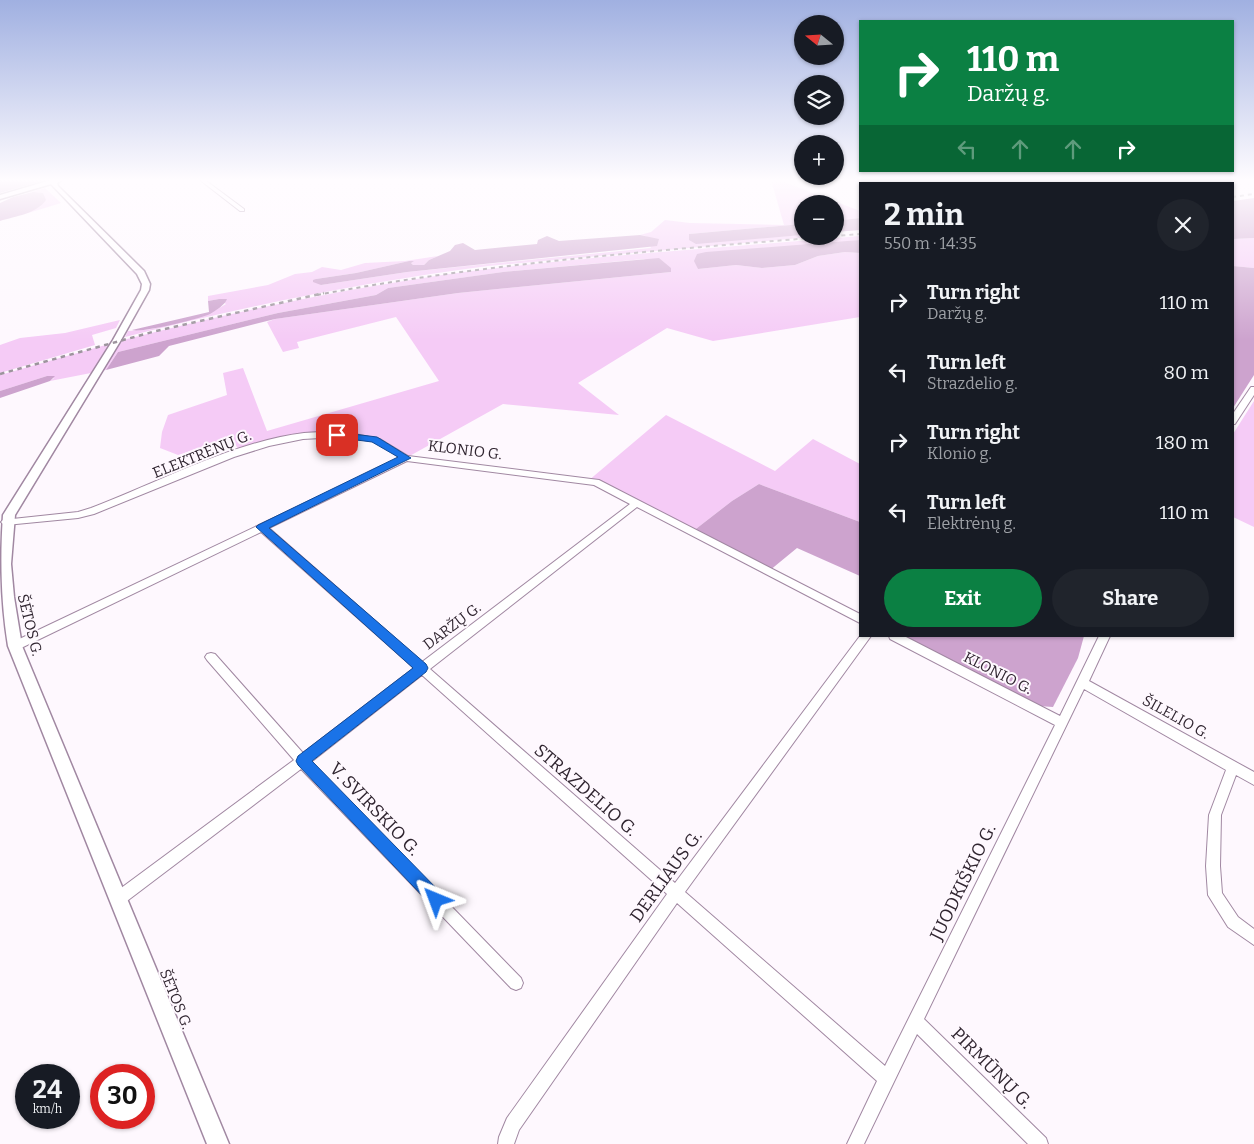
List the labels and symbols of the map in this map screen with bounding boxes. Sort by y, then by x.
north arrow [794,15,844,65]
pin [316,414,358,456]
street label: ELEKTRĖNŲ G. [150,426,254,482]
street label: KLONIO G. [427,437,503,463]
street label: ŠĖTOS G. [14,592,46,658]
street label: DARŽŲ G. [420,598,484,654]
street label: KLONIO G. [961,648,1035,698]
street label: ŠILELIO G. [1139,691,1213,743]
street label: STRAZDELIO G. [530,739,642,841]
street label: V. SVIRSKIO G. [325,758,425,860]
street label: JUODKIŠKIO G. [925,820,1001,945]
street label: DERLIAUS G. [625,826,707,926]
position arrow [409,873,461,925]
street label: ŠĖTOS G. [156,966,196,1032]
street label: PIRMŪNŲ G. [947,1023,1037,1113]
speed limit sign: 30 [90,1064,155,1129]

